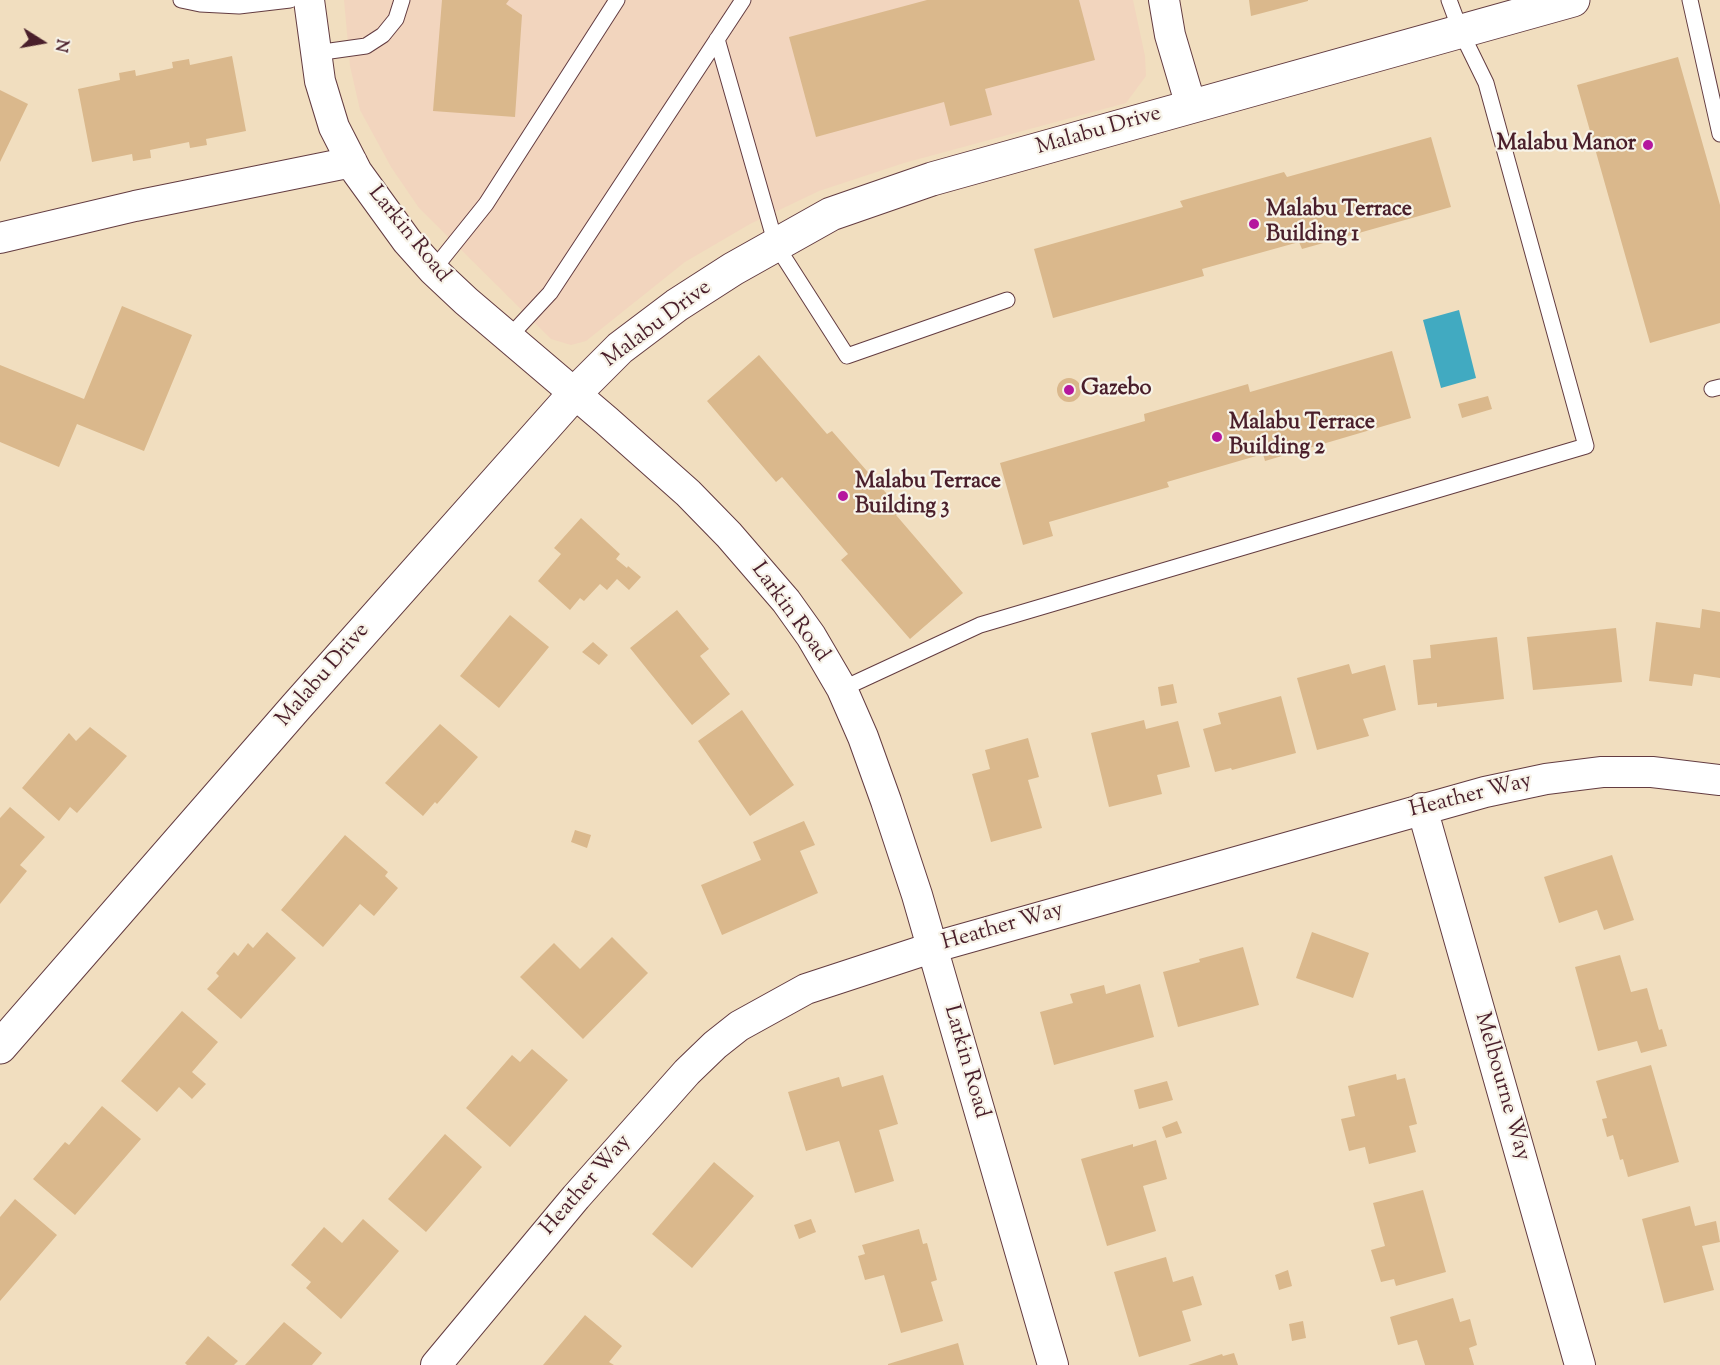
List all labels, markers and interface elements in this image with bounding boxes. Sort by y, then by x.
north arrow [12,12,72,72]
text: N [48,37,73,54]
street label: Malabu Drive [1033,102,1165,162]
place label: Malabu Manor [1497,132,1636,158]
marker: Malabu Manor [1641,138,1655,152]
street label: Larkin Road [361,181,455,289]
place label: Malabu Terrace Building 1 [1266,198,1412,249]
marker: Malabu Terrace Building 1 [1247,217,1261,231]
street label: Malabu Drive [599,276,717,374]
place label: Gazebo [1081,377,1152,403]
marker: Gazebo [1062,383,1076,397]
place label: Malabu Terrace Building 2 [1229,411,1375,463]
marker: Malabu Terrace Building 2 [1210,430,1224,444]
place label: Malabu Terrace Building 3 [855,470,1001,522]
marker: Malabu Terrace Building 3 [836,489,850,503]
street label: Larkin Road [744,558,834,668]
street label: Malabu Drive [272,619,376,733]
street label: Heather Way [1407,769,1535,825]
street label: Heather Way [939,898,1067,958]
street label: Larkin Road [936,1002,994,1122]
street label: Melbourne Way [1467,1010,1535,1164]
street label: Heather Way [536,1130,638,1242]

